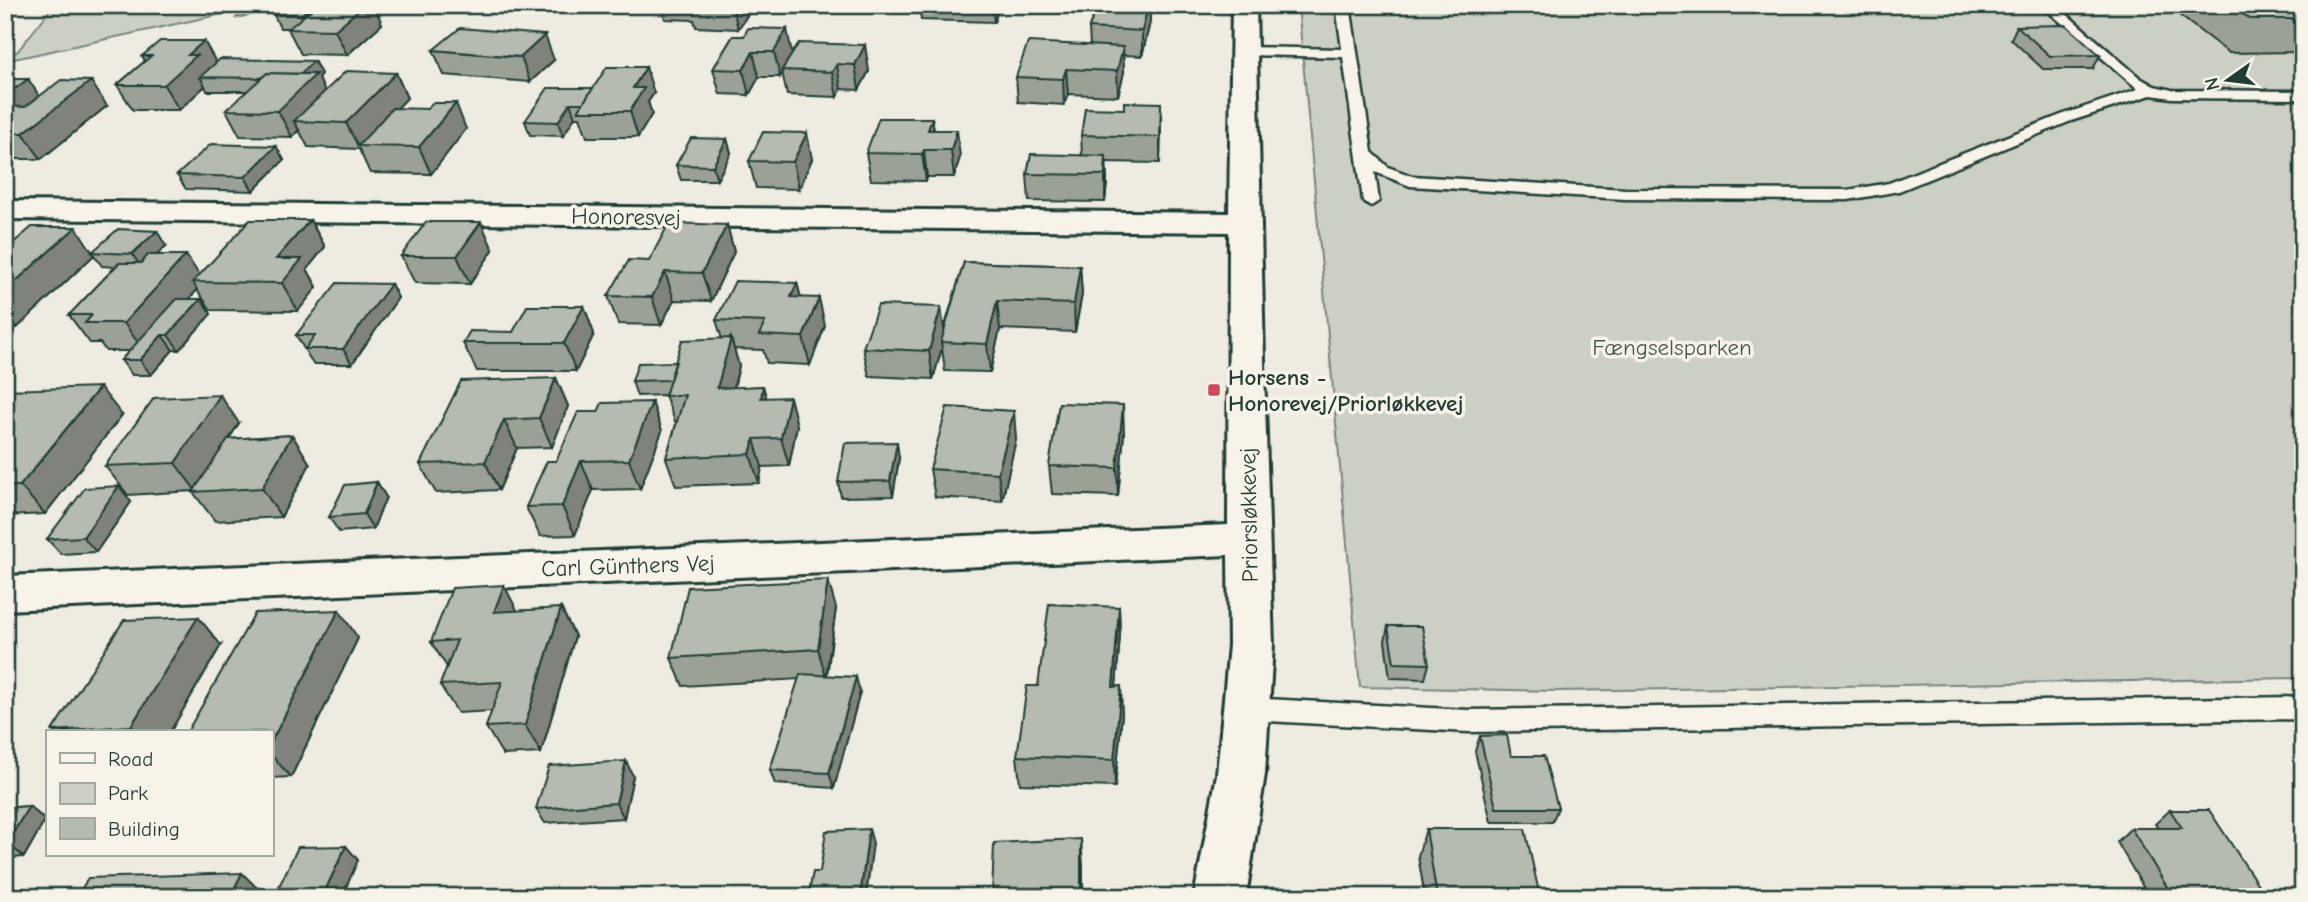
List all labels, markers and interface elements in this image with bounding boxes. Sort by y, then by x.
north arrow [2192,46,2262,116]
text: N [2200,75,2225,93]
street label: Honoresvej [571,203,681,231]
park label: Fængselsparken [1592,334,1752,361]
place label: Horsens - Honorevej/Priorløkkevej [1228,364,1463,417]
marker: Horsens - Honorevej/Priorløkkevej [1206,382,1222,398]
street label: Priorsløkkevej [1234,447,1264,583]
street label: Carl Günthers Vej [541,549,715,583]
legend [46,730,273,856]
text: Road [108,747,153,771]
text: Park [108,781,148,805]
text: Building [108,817,180,841]

